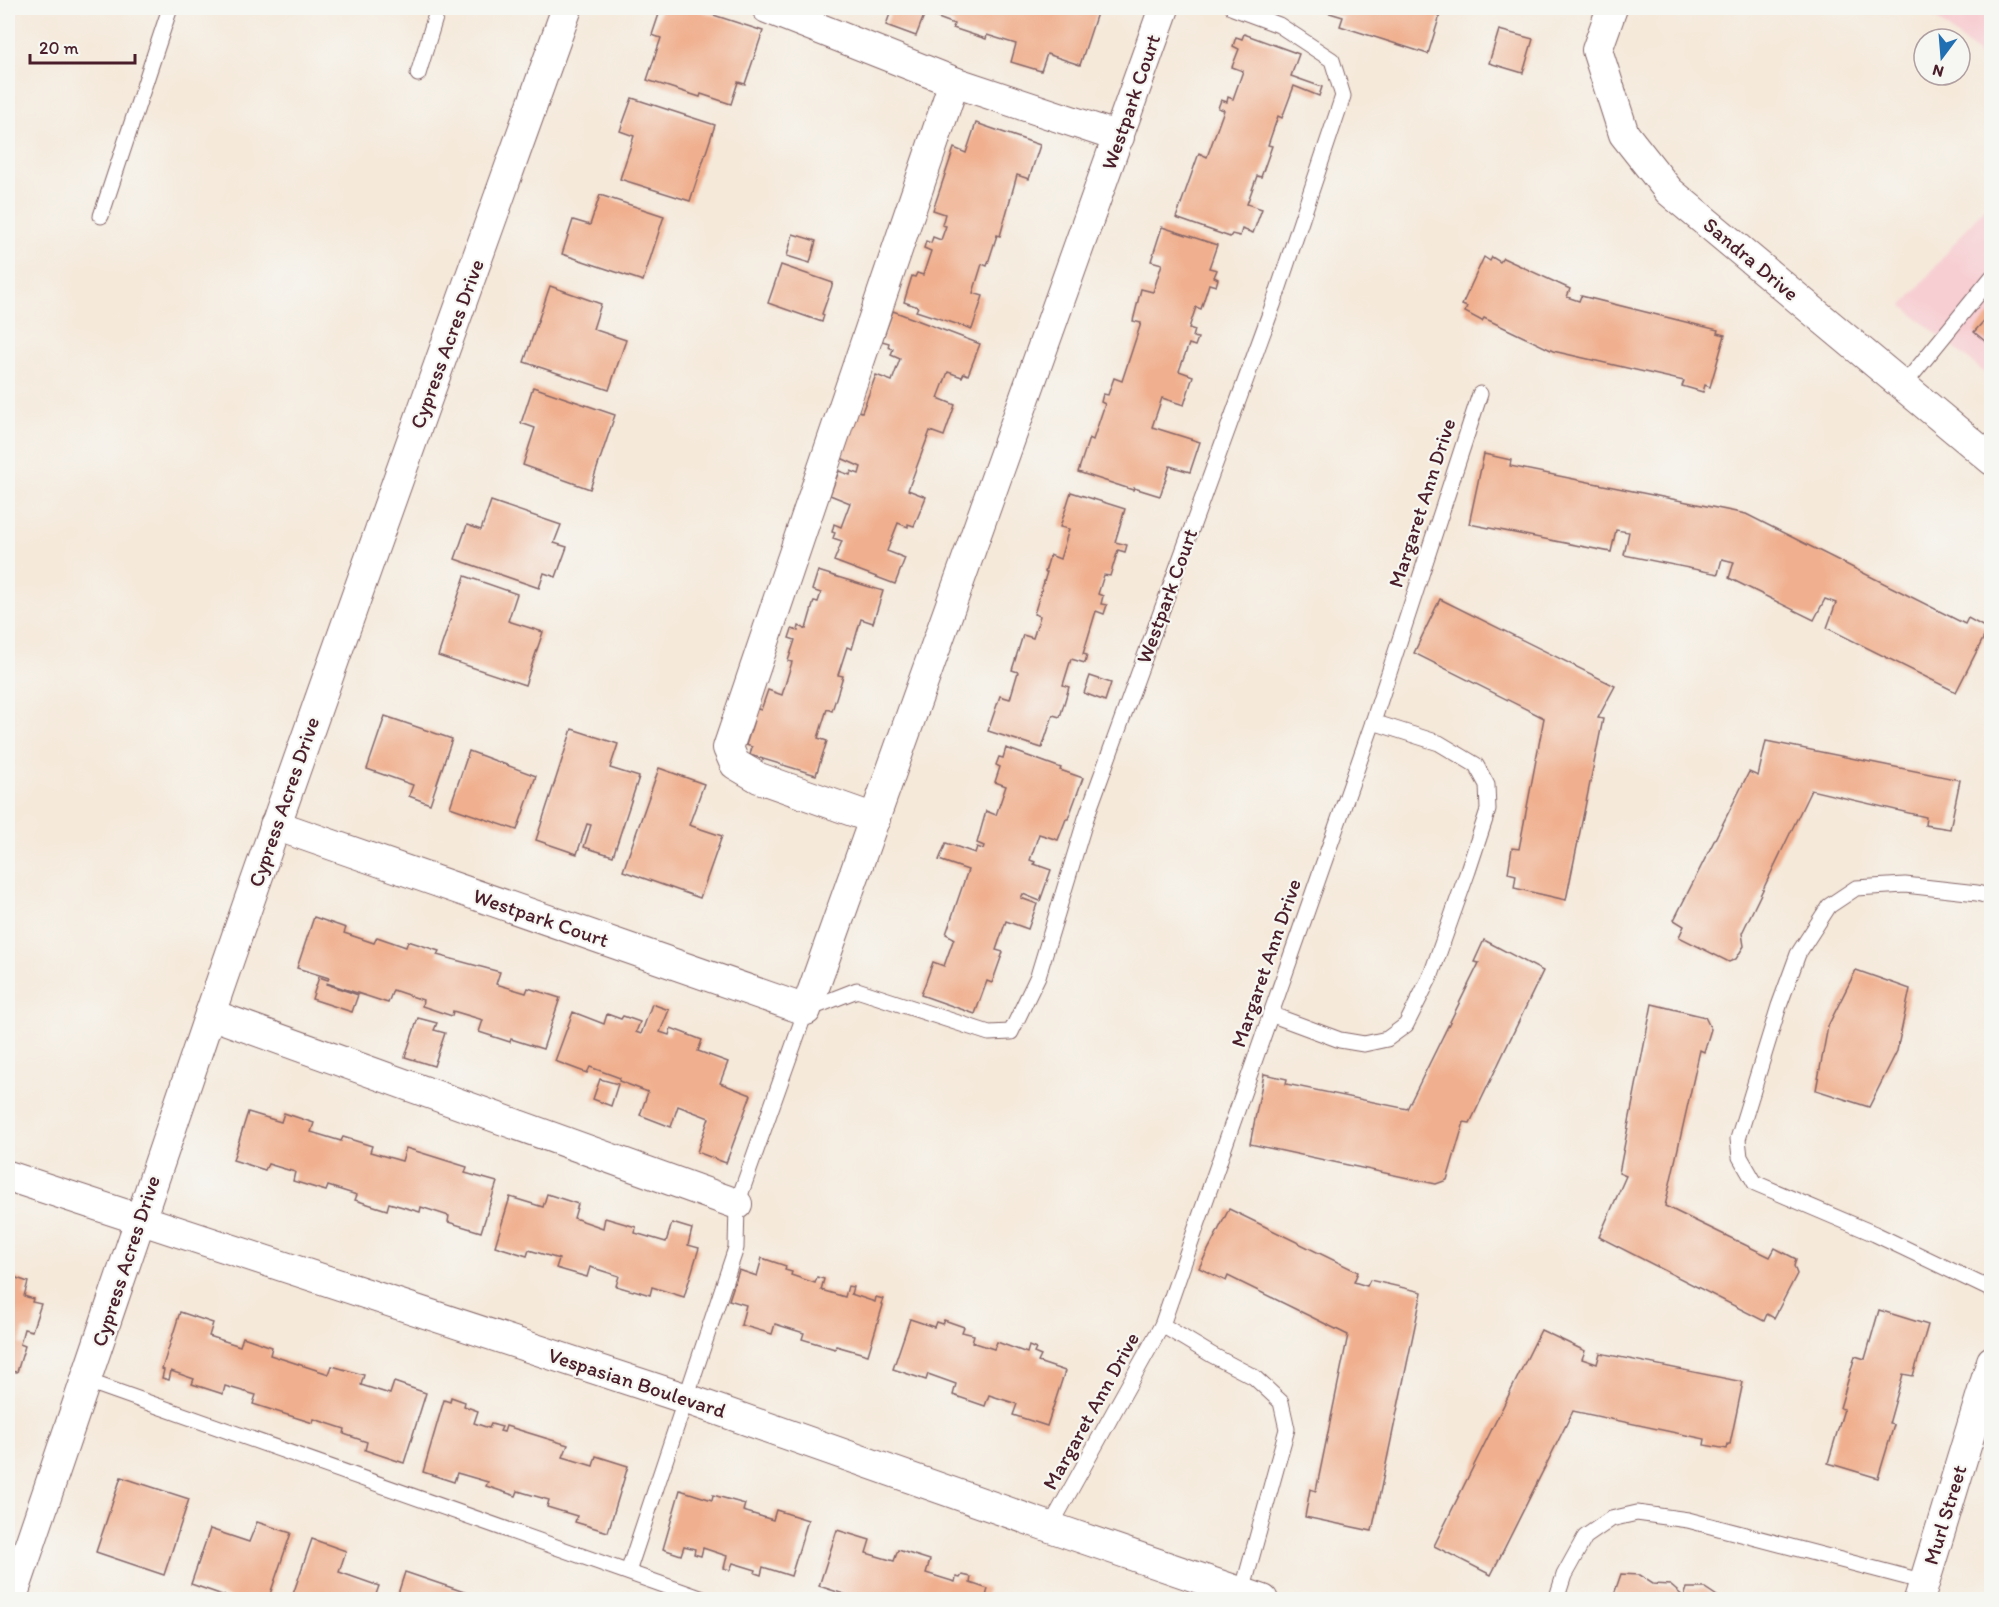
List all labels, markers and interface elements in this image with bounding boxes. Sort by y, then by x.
scale bar [30,27,135,65]
north arrow [1912,27,1972,87]
street label: Westpark Court [1096,31,1165,173]
text: 20 m [39,37,79,59]
text: N [1930,60,1946,82]
street label: Sandra Drive [1699,212,1804,306]
street label: Cypress Acres Drive [404,256,489,432]
street label: Margaret Ann Drive [1382,415,1461,591]
street label: Westpark Court [1131,525,1203,667]
street label: Cypress Acres Drive [243,713,324,890]
street label: Margaret Ann Drive [1225,875,1306,1050]
street label: Westpark Court [470,883,612,952]
street label: Cypress Acres Drive [86,1172,165,1350]
street label: Margaret Ann Drive [1037,1328,1144,1494]
street label: Vespasian Boulevard [545,1342,729,1423]
street label: Murl Street [1918,1462,1972,1568]

